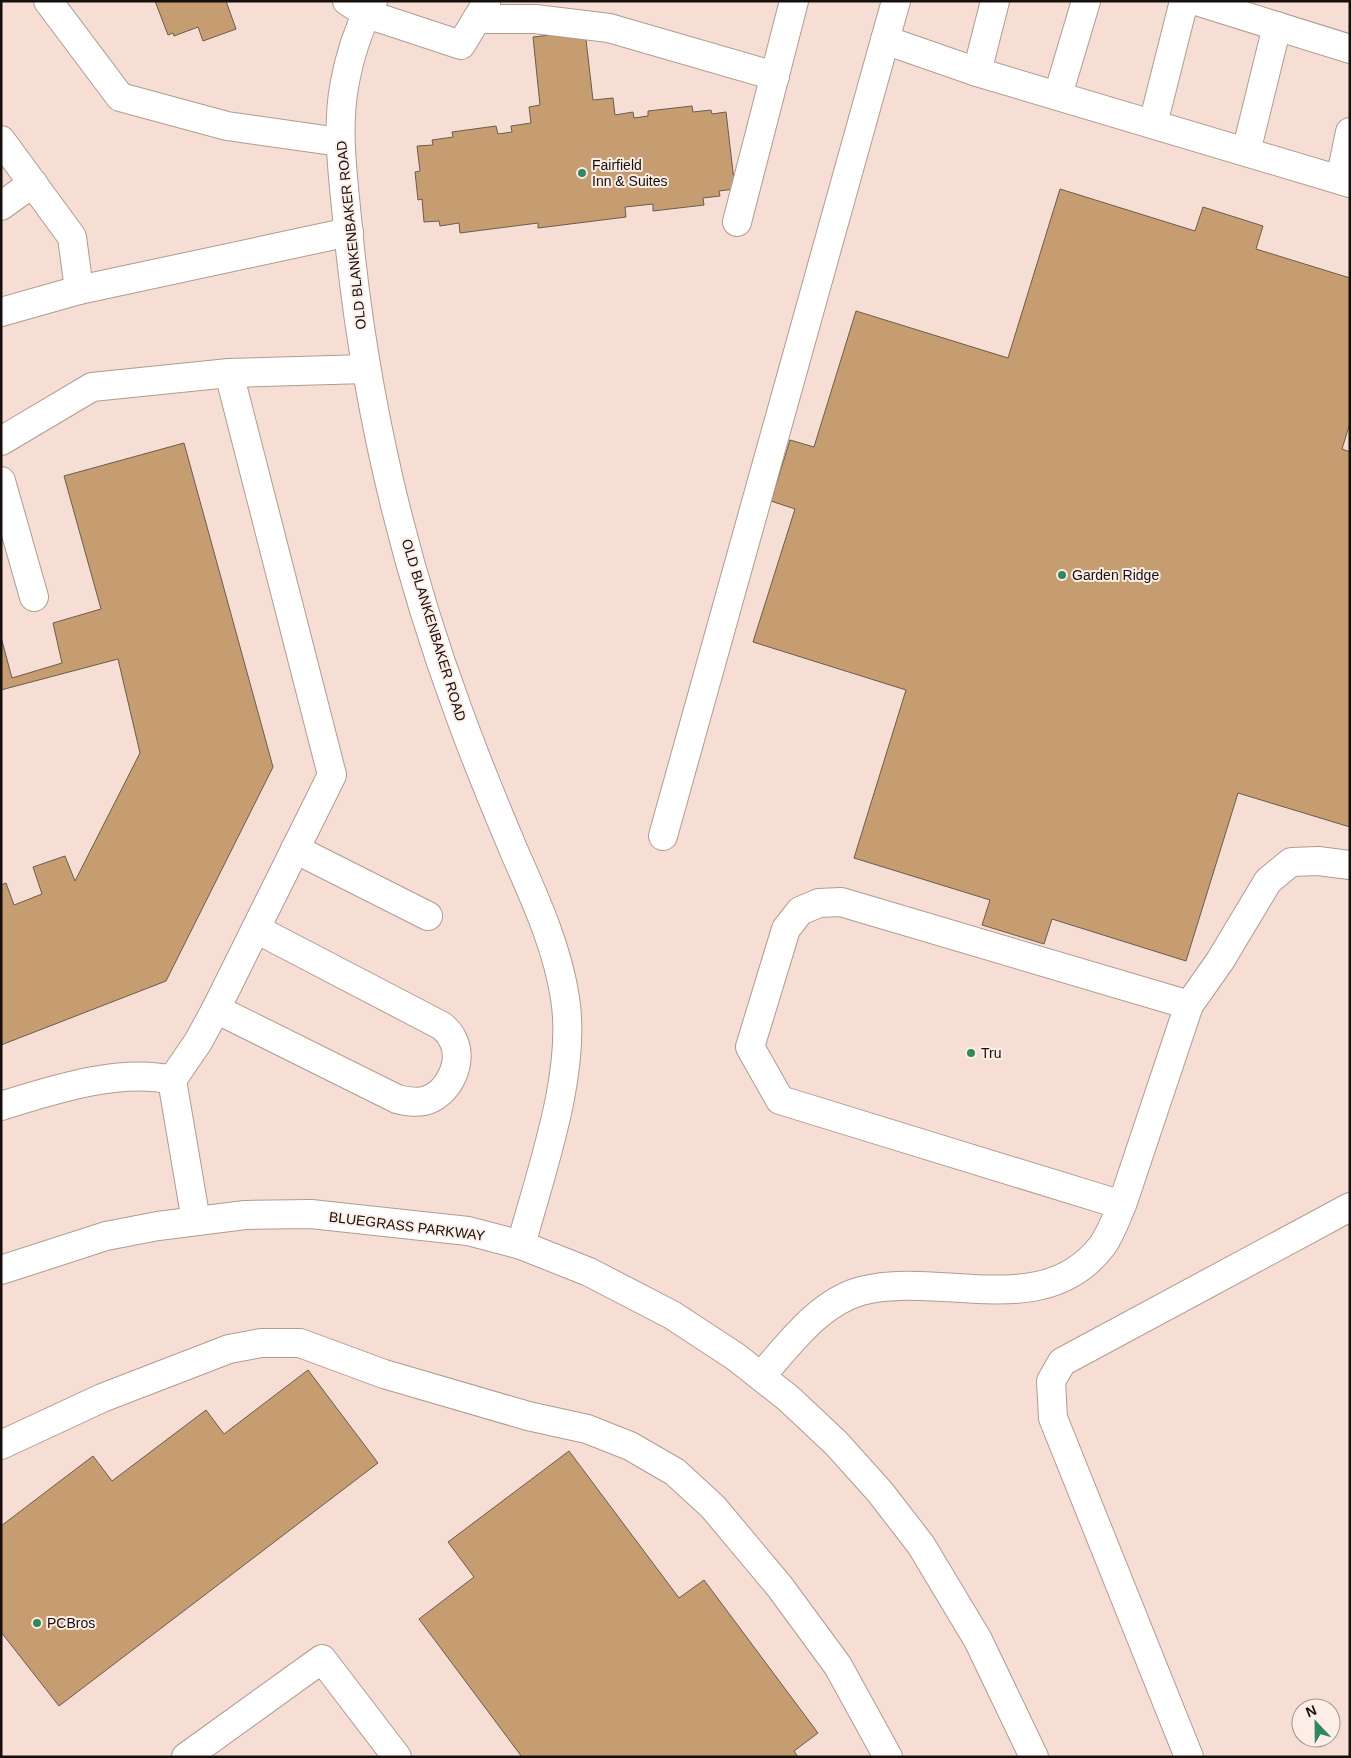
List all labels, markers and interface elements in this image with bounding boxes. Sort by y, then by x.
street label: OLD BLANKENBAKER ROAD [333,140,369,330]
place label: Fairfield Inn & Suites [592,157,668,189]
marker: Fairfield Inn & Suites [576,167,588,179]
street label: OLD BLANKENBAKER ROAD [399,537,469,723]
place label: Garden Ridge [1072,567,1159,583]
marker: Garden Ridge [1056,569,1068,581]
place label: Tru [981,1045,1001,1061]
marker: Tru [965,1047,977,1059]
street label: BLUEGRASS PARKWAY [328,1208,486,1244]
place label: PCBros [47,1615,95,1631]
marker: PCBros [31,1617,43,1629]
north arrow [1291,1698,1341,1748]
text: N [1303,1702,1319,1720]

